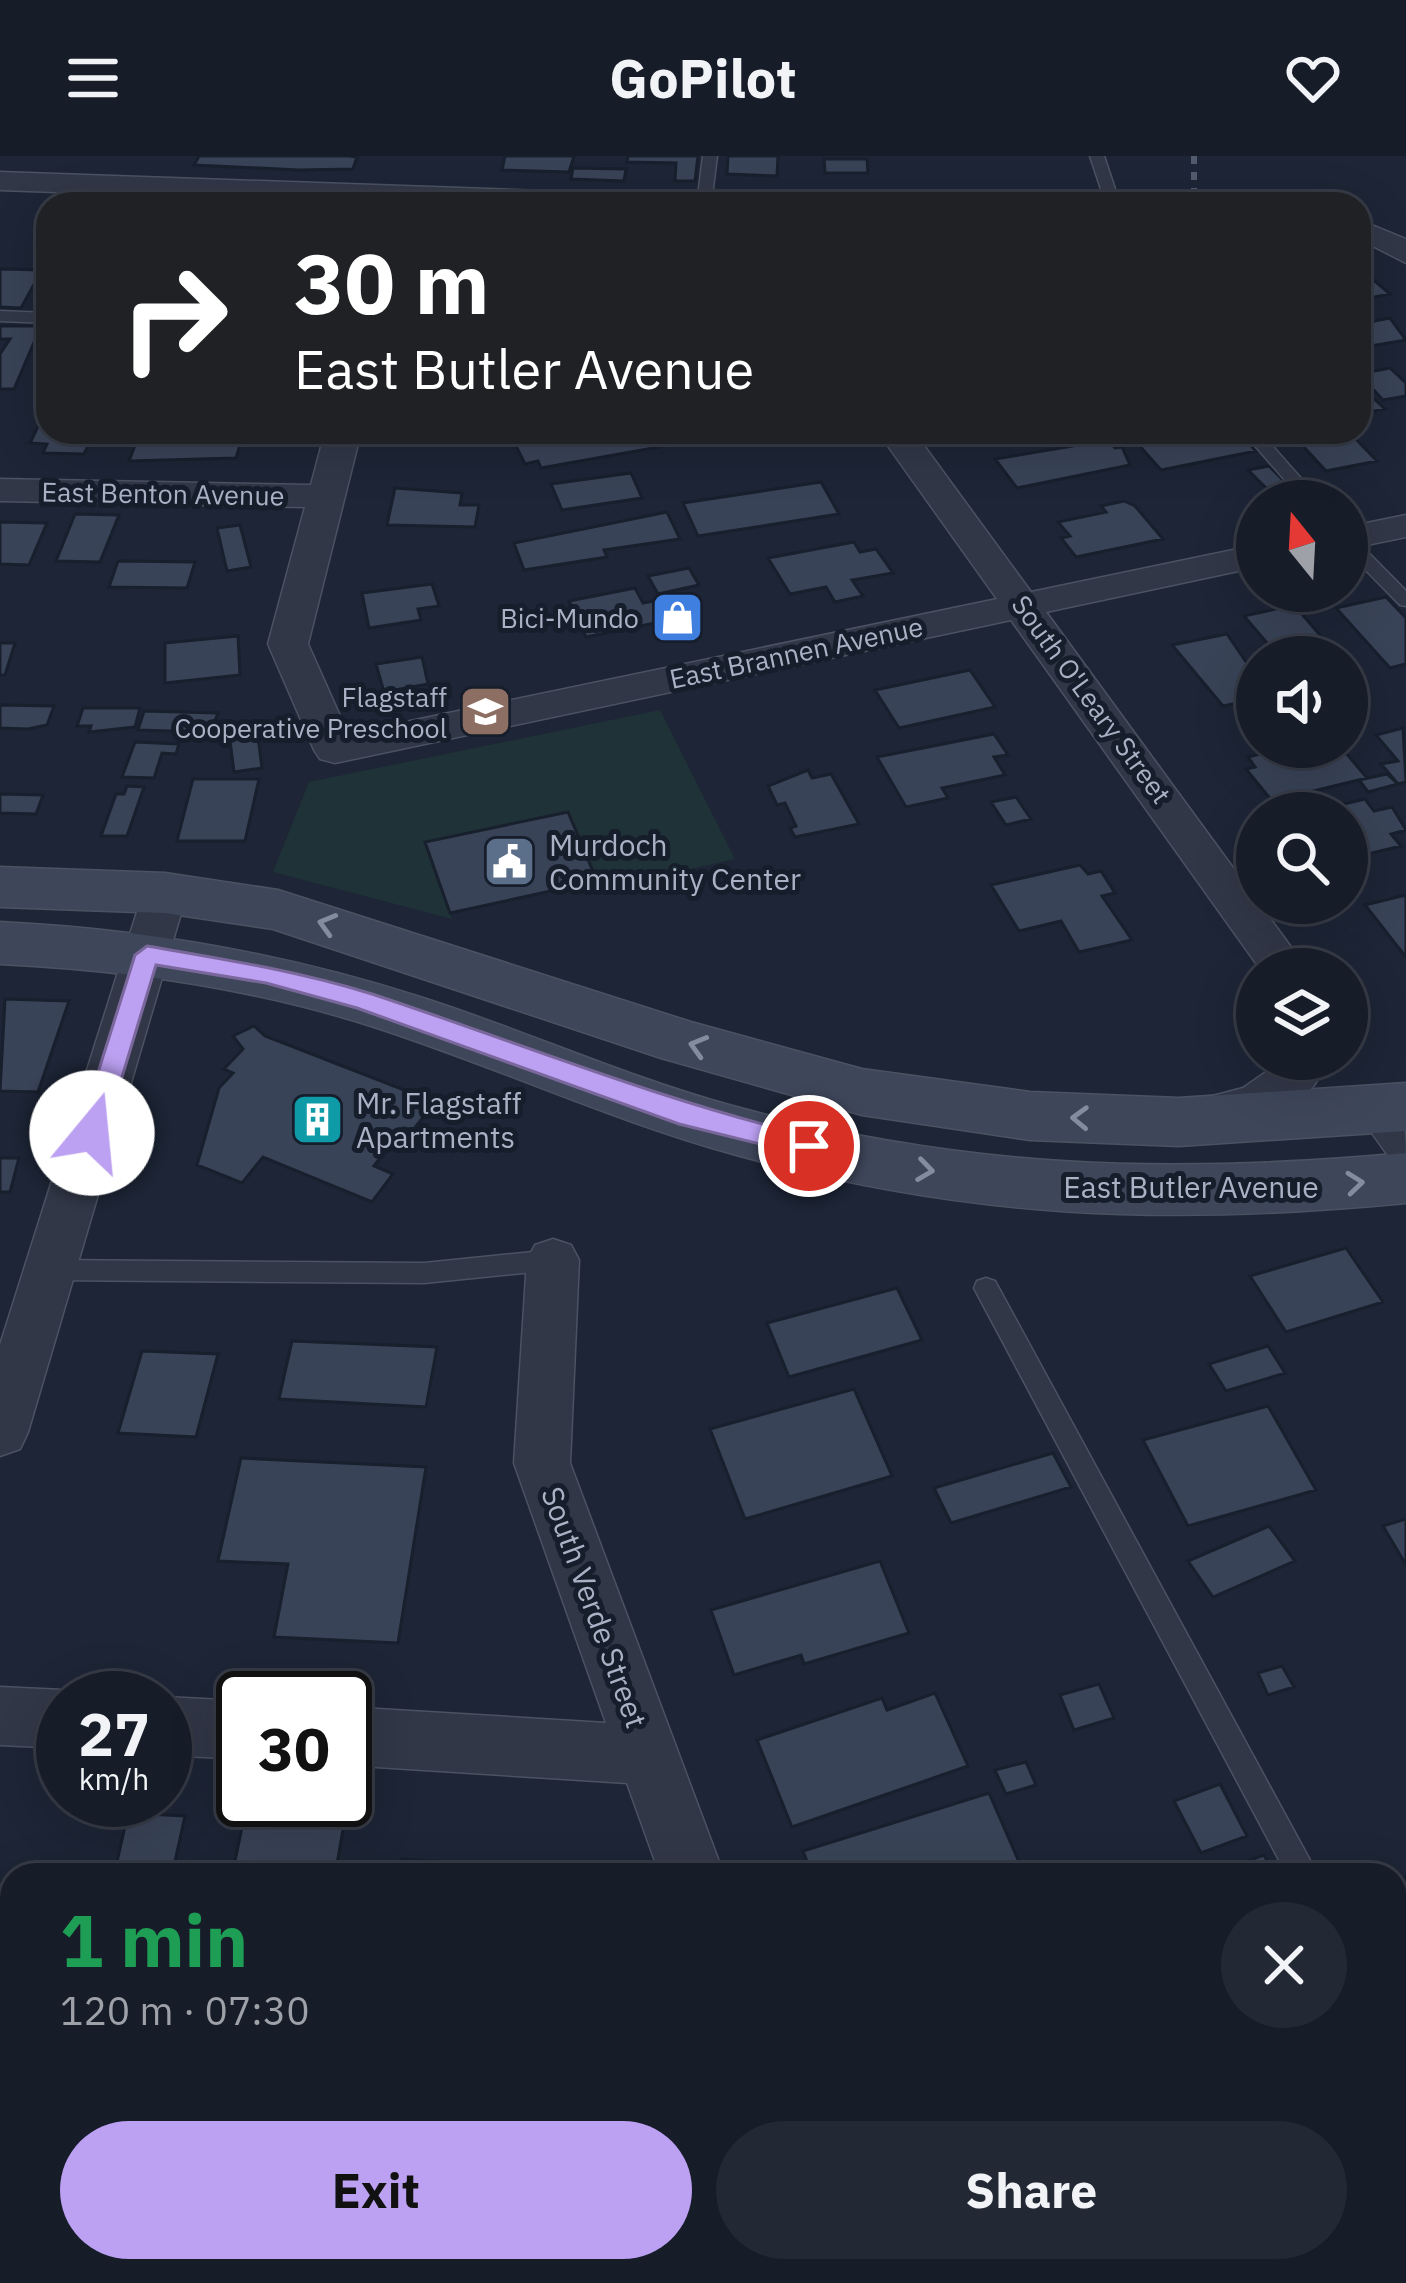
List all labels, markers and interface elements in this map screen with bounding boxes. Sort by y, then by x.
text: GoPilot [609,43,797,113]
icon: menu [60,45,126,111]
icon: heart [1280,45,1346,111]
text: 30 m [294,228,490,337]
icon: right [96,240,252,396]
text: East Butler Avenue [294,334,754,404]
street label: East Benton Avenue [41,473,285,513]
north arrow [1236,480,1368,612]
map controls [1236,480,1368,1080]
street label: South O'Leary Street [1005,588,1179,810]
shop icon: Bici-Mundo [650,589,706,645]
place label: Bici-Mundo [500,600,639,635]
street label: East Brannen Avenue [666,608,926,696]
button: sound [1236,636,1368,768]
place label: Flagstaff Cooperative Preschool [174,679,447,745]
school or university icon: Flagstaff Cooperative Preschool [458,684,514,740]
button: search [1236,792,1368,924]
place label: Murdoch Community Center [549,825,801,898]
public building icon: Murdoch Community Center [482,833,538,889]
one-way arrow [318,914,338,939]
button: layers [1236,948,1368,1080]
one-way arrow [688,1035,709,1060]
position arrow [29,1070,155,1196]
place label: Mr. Flagstaff Apartments [356,1083,522,1156]
building icon: Mr. Flagstaff Apartments [289,1091,345,1147]
pin [758,1095,860,1197]
one-way arrow [1070,1105,1089,1131]
icon: arrive [776,1113,842,1179]
one-way arrow [915,1156,935,1182]
street label: East Butler Avenue [1063,1167,1319,1206]
one-way arrow [1346,1171,1365,1196]
street label: South Verde Street [533,1481,657,1733]
speed limit sign: 30 [216,1671,372,1827]
text: 27 [78,1694,150,1773]
text: km/h [79,1759,149,1798]
text: 1 min [60,1893,248,1987]
button: close [1221,1902,1347,2028]
text: 120 m · 07:30 [60,1985,310,2036]
button: Exit [60,2121,692,2259]
button: Share [716,2121,1347,2259]

